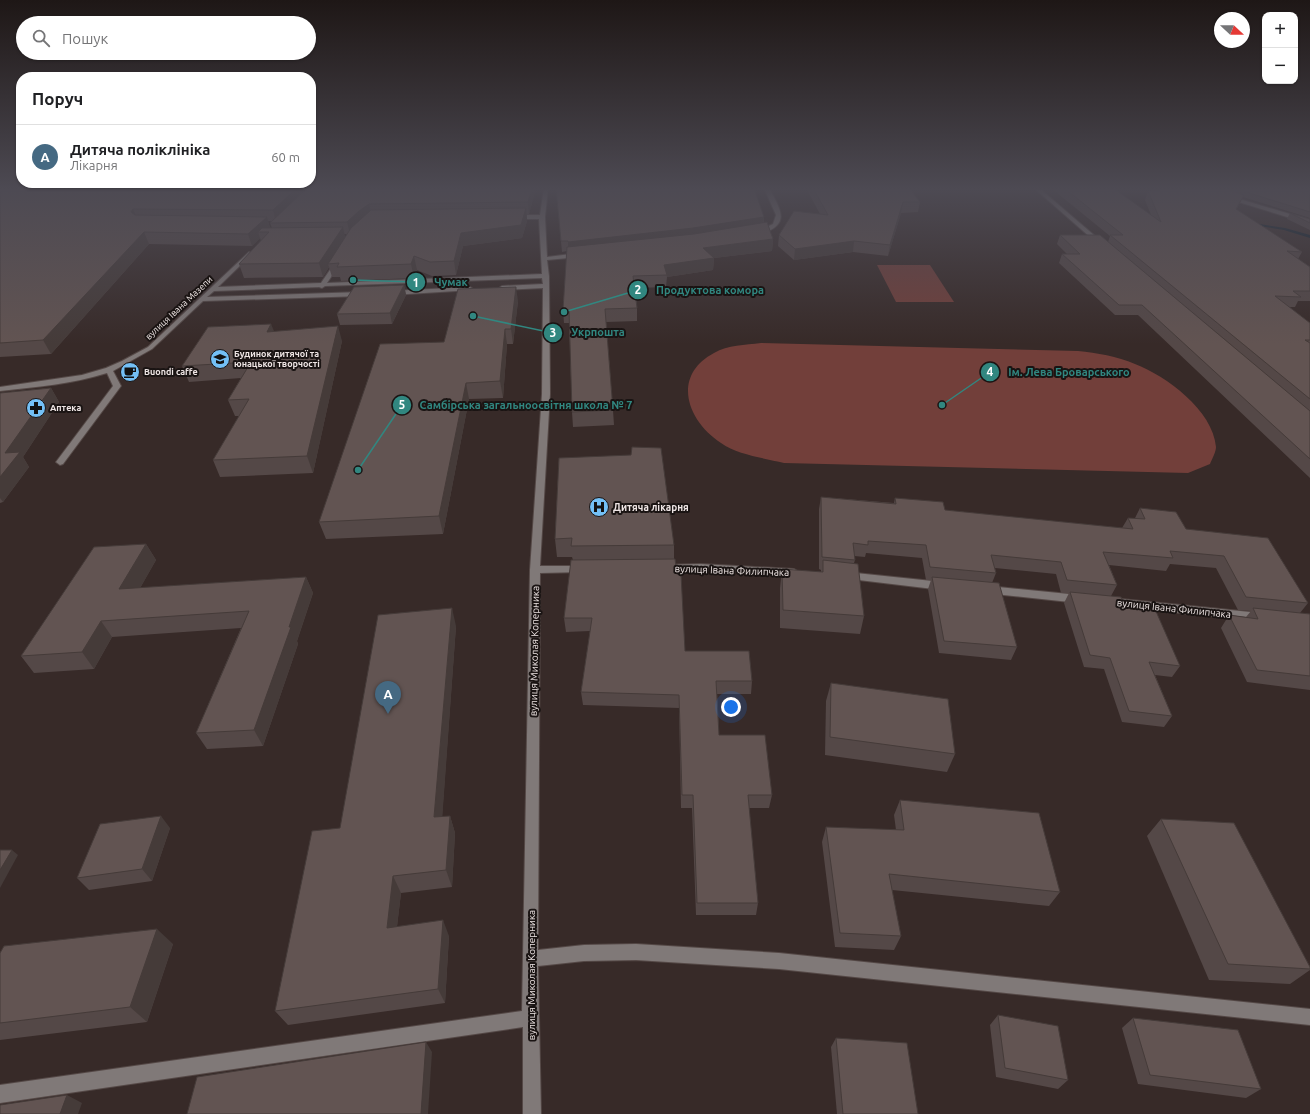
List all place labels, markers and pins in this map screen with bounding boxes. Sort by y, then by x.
callout: Чумак [406,271,476,294]
callout: Продуктова комора [628,278,772,301]
callout: Укрпошта [543,321,633,344]
school or university icon: Будинок дитячої та юнацької творчості [209,348,231,370]
place label: Будинок дитячої та юнацької творчості [234,349,320,369]
cafe icon: Buondi caffe [119,361,141,383]
callout: Ім. Лева Броварського [980,361,1138,384]
place label: Buondi caffe [144,367,198,377]
callout: Самбірська загальноосвітня школа № 7 [392,393,640,416]
pharmacy icon: Аптека [25,397,47,419]
place label: Аптека [50,403,81,413]
hospital icon: Дитяча лікарня [588,496,610,518]
place label: Дитяча лікарня [613,502,689,513]
pin: A [375,681,401,714]

